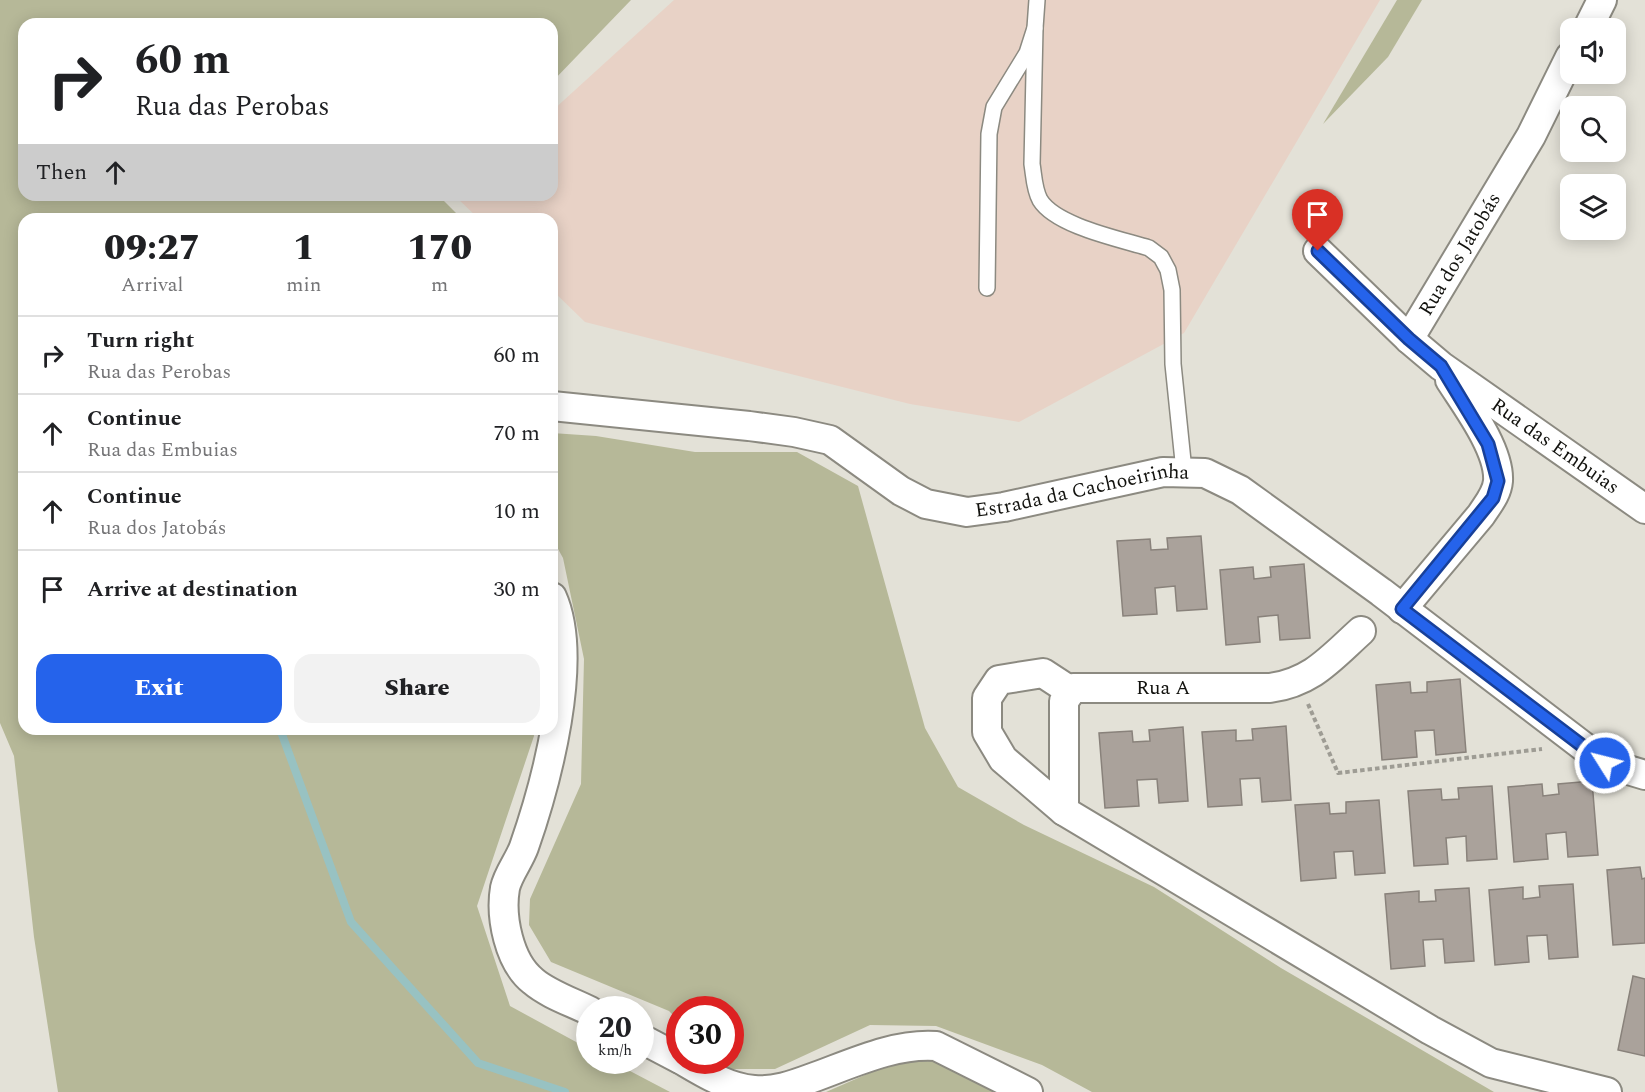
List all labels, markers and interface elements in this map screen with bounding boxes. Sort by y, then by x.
map controls [1560,18,1626,240]
button: sound [1560,18,1626,84]
text: 60 m [135,29,230,92]
icon: right [36,42,114,120]
text: Rua das Perobas [135,86,330,128]
button: search [1560,96,1626,162]
text: Then [36,156,87,189]
icon: ahead [99,156,132,189]
button: layers [1560,174,1626,240]
street label: Rua dos Jatobás [1411,187,1509,322]
pin [1292,189,1343,251]
icon: arrive [1301,198,1334,231]
text: 09:27 [104,221,200,276]
text: 1 [293,221,315,276]
text: 170 [407,221,472,276]
text: Arrival [121,270,183,300]
text: min [286,270,321,300]
text: m [431,270,448,300]
text: Turn right [87,324,194,357]
icon: right [36,339,69,372]
text: 60 m [494,339,540,372]
text: Rua das Perobas [87,357,231,387]
street label: Rua das Embuias [1485,390,1626,502]
text: Continue [87,402,182,435]
icon: ahead [36,417,69,450]
text: 70 m [494,417,540,450]
text: Rua das Embuias [87,435,238,465]
street label: Estrada da Cachoeirinha [973,456,1190,526]
text: Continue [87,480,182,513]
icon: ahead [36,495,69,528]
text: 10 m [494,495,540,528]
text: Rua dos Jatobás [87,513,226,543]
icon: arrive [36,573,69,606]
text: Arrive at destination [87,573,298,606]
text: 30 m [494,573,540,606]
button: Exit [36,654,282,723]
button: Share [294,654,540,723]
street label: Rua A [1136,673,1190,703]
position arrow [1573,731,1637,795]
speed limit sign: 30 [666,996,744,1074]
text: 20 [598,1005,632,1051]
text: km/h [598,1039,632,1062]

